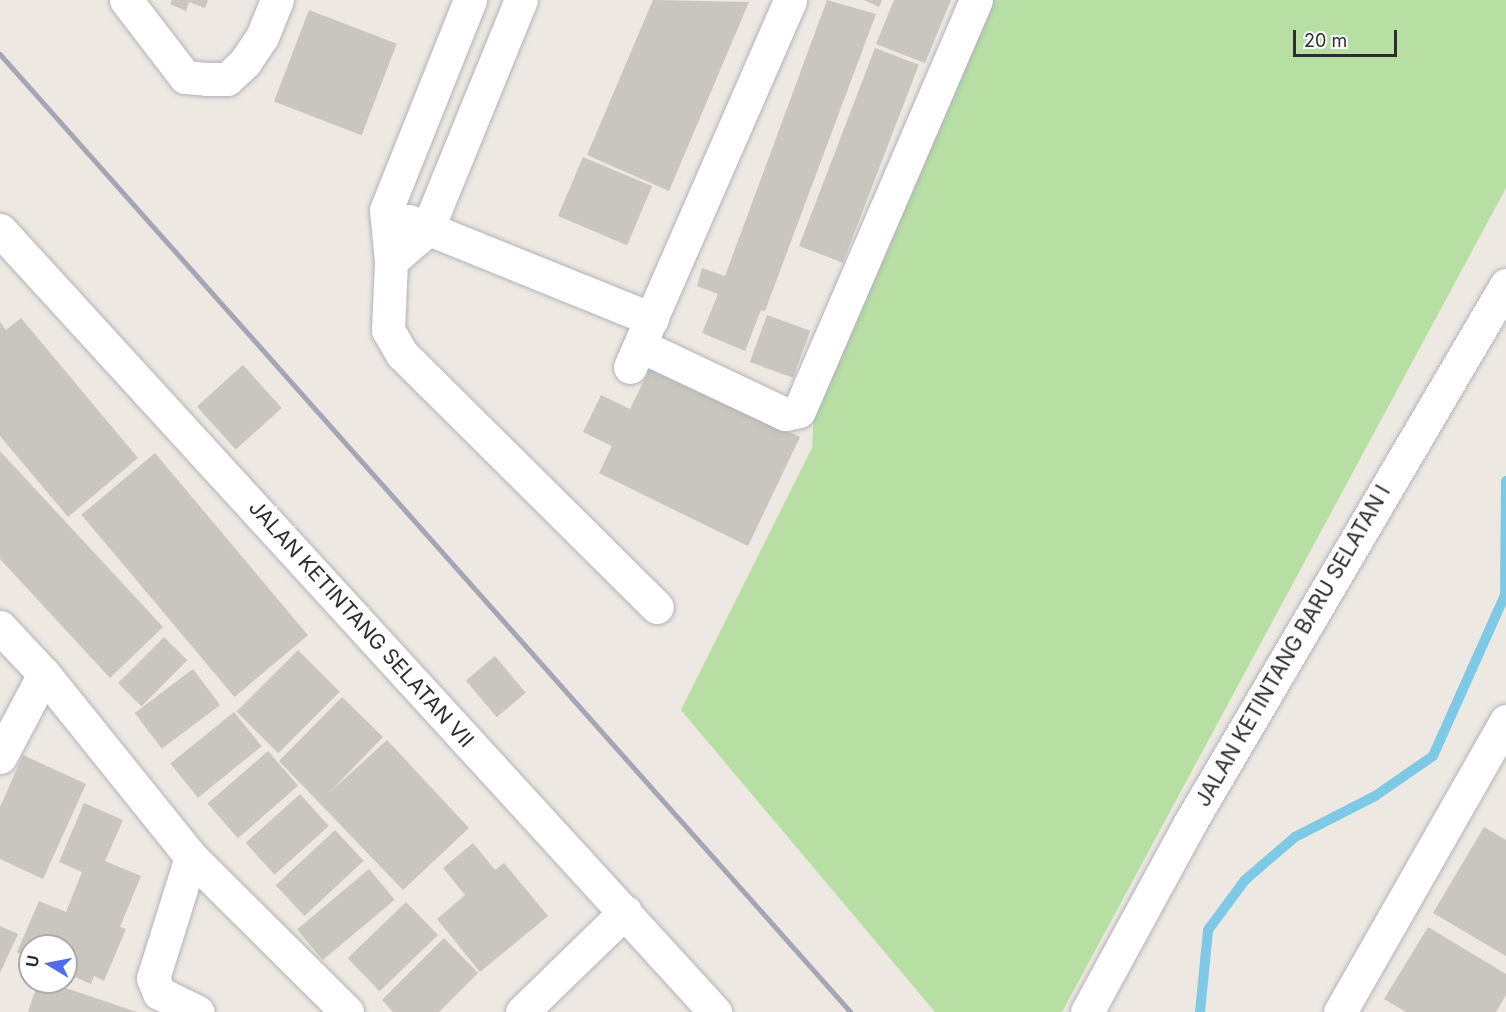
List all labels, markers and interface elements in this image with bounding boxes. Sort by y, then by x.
scale bar [1296,18,1400,56]
text: 20 m [1304,30,1347,51]
street label: JALAN KETINTANG BARU SELATAN I [1190,481,1396,811]
street label: JALAN KETINTANG SELATAN VII [243,495,479,753]
north arrow [18,934,78,994]
text: U [21,954,43,969]

